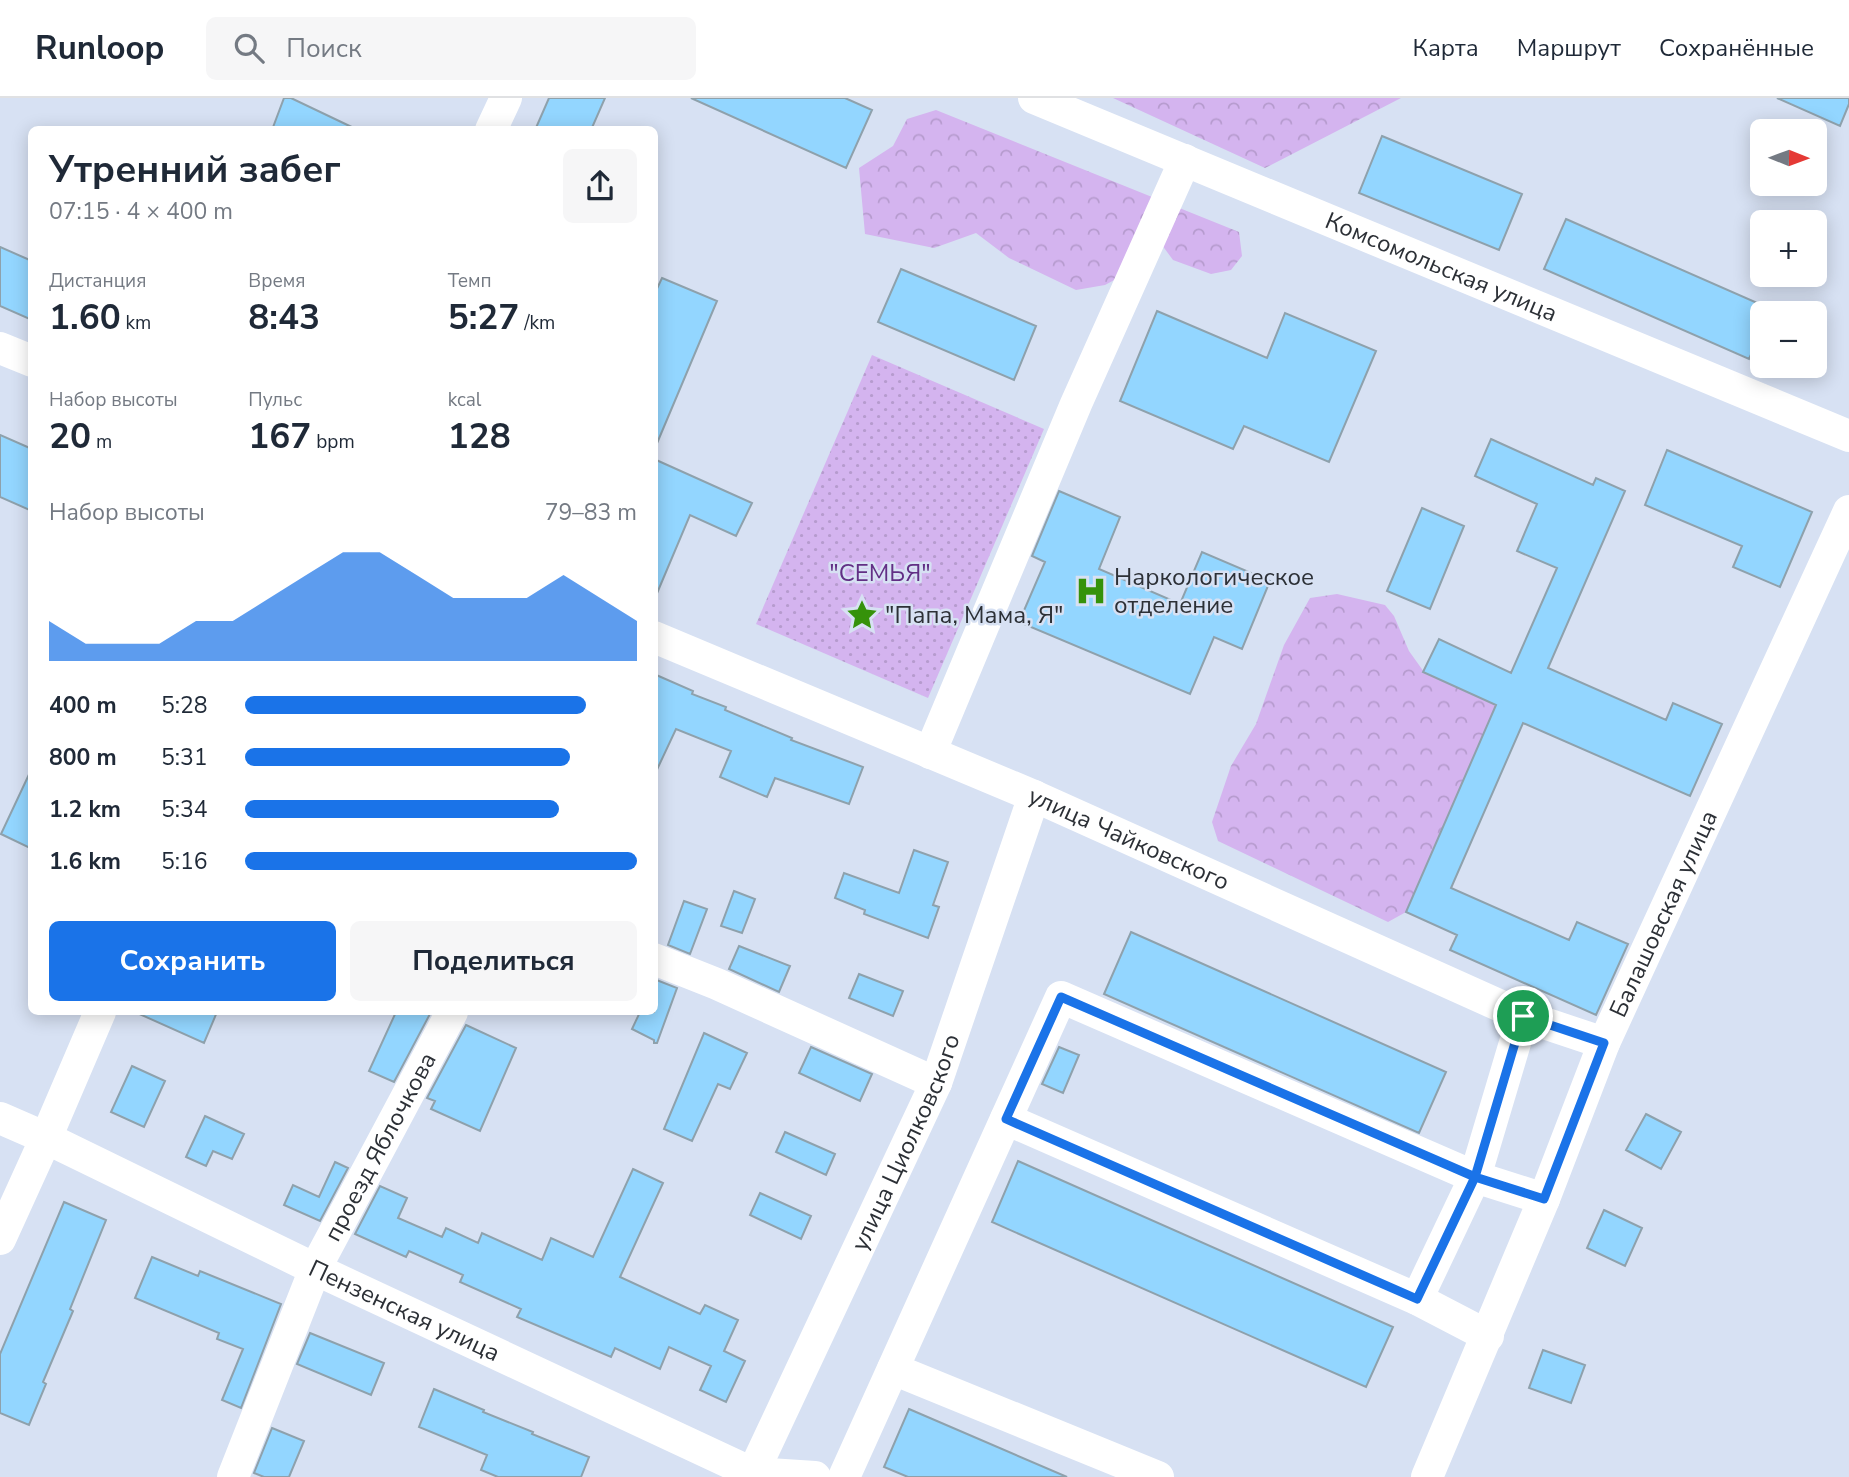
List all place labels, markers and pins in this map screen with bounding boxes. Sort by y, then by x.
place label: Наркологическое отделение [1114,561,1314,621]
hospital icon: Наркологическое отделение [1074,574,1108,608]
place icon: "Папа, Мама, Я" [845,598,879,632]
place label: "Папа, Мама, Я" [885,599,1063,631]
pin [1493,986,1553,1046]

